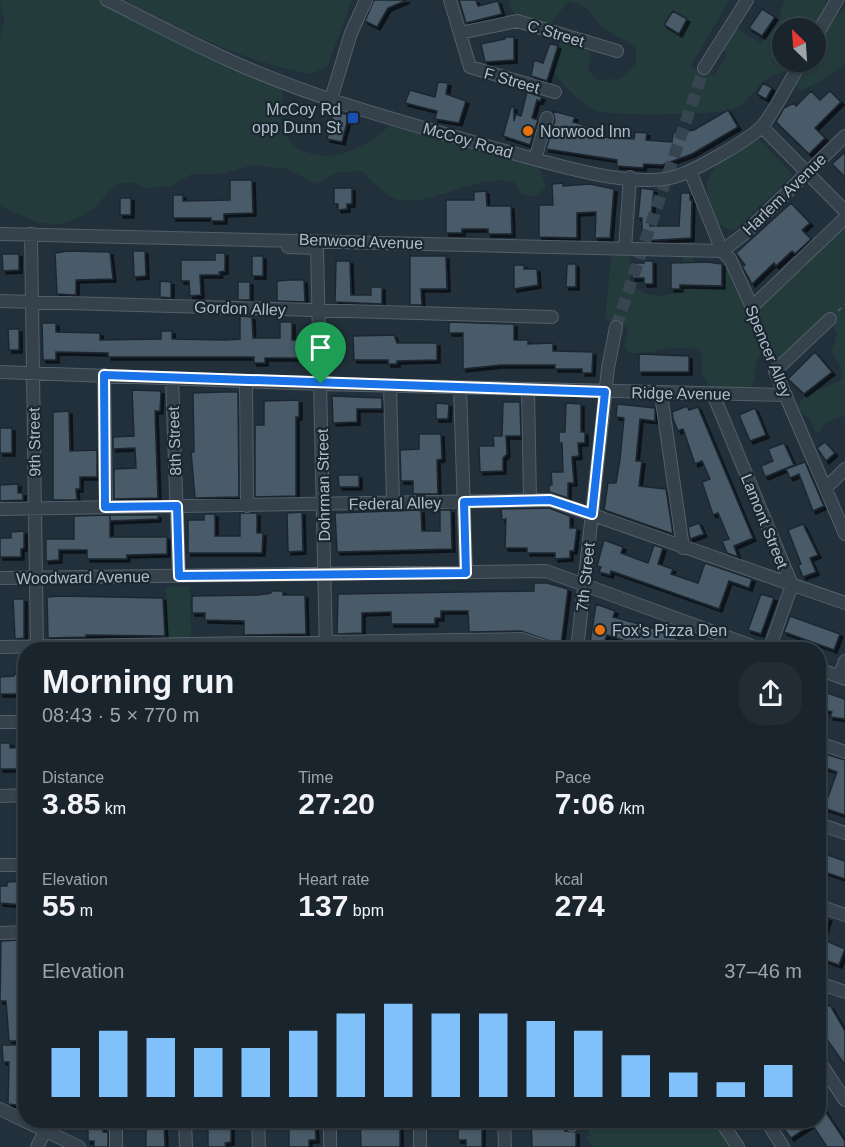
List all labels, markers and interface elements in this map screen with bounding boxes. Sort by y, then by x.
street label: C Street [525,17,587,50]
north arrow [772,18,826,72]
map controls [772,18,826,72]
street label: F Street [482,64,542,97]
place label: McCoy Rd opp Dunn St [252,101,342,136]
marker: McCoy Rd opp Dunn St [346,111,360,125]
street label: McCoy Road [421,120,515,161]
place label: Norwood Inn [540,123,631,140]
marker: Norwood Inn [521,124,535,138]
street label: Harlem Avenue [739,150,830,238]
street label: Benwood Avenue [299,231,423,252]
street label: Gordon Alley [194,298,286,319]
street label: Spencer Alley [742,303,795,400]
pin [295,322,346,384]
icon: arrive [304,331,337,364]
street label: Ridge Avenue [631,384,731,403]
street label: 8th Street [165,405,184,476]
street label: 9th Street [25,407,44,477]
street label: Dohrman Street [314,428,333,542]
street label: Lamont Street [738,471,791,571]
street label: Federal Alley [349,494,441,513]
street label: 7th Street [573,541,598,612]
street label: Woodward Avenue [16,568,150,587]
place label: Fox's Pizza Den [612,622,727,639]
marker: Fox's Pizza Den [593,623,607,637]
button: share [739,662,802,725]
text: Morning run [42,663,234,700]
text: 08:43 · 5 × 770 m [42,704,199,726]
text: Distance [42,769,104,786]
text: Time [298,769,333,786]
text: Pace [555,769,591,786]
text: 3.85 [42,787,100,820]
text: 27:20 [298,787,375,820]
text: 7:06 [555,787,615,820]
text: km [100,800,126,817]
text: /km [615,800,645,817]
text: Elevation [42,871,108,888]
text: Heart rate [298,871,369,888]
text: kcal [555,871,583,888]
text: 55 [42,889,75,922]
text: 137 [298,889,348,922]
text: 274 [555,889,605,922]
text: m [75,902,93,919]
text: bpm [348,902,384,919]
text: Elevation [42,960,124,982]
text: 37–46 m [724,960,802,982]

